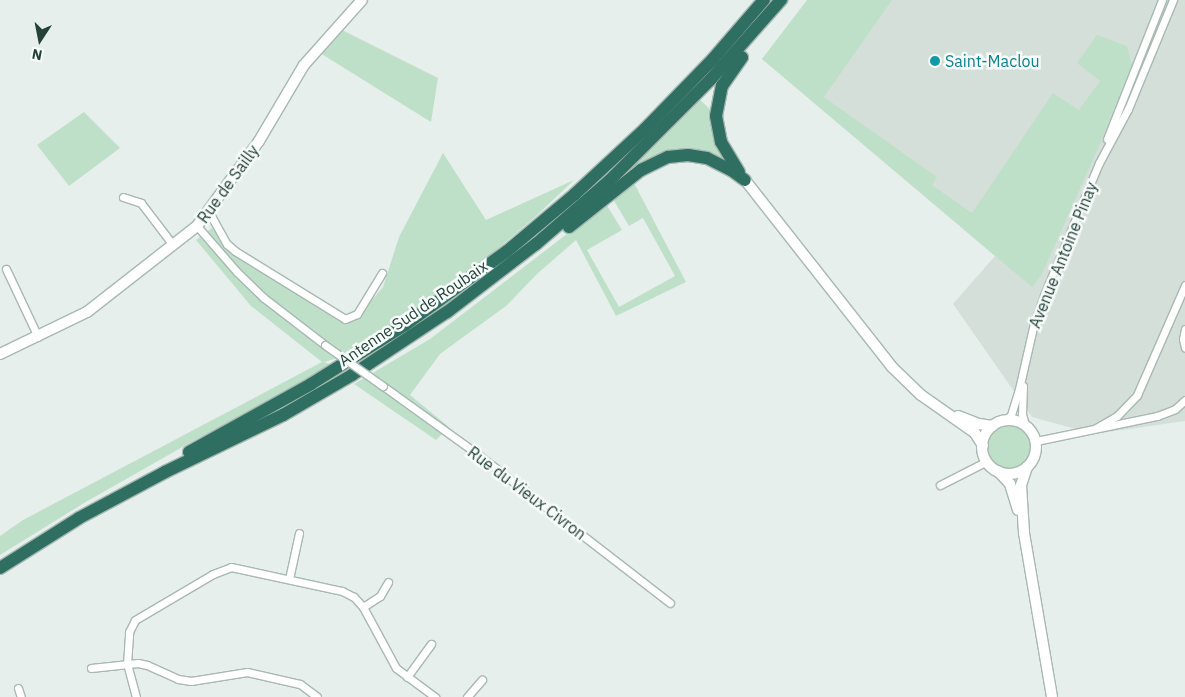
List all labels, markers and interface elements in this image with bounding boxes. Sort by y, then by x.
north arrow [15,15,65,65]
text: N [30,45,44,65]
place label: Saint-Maclou [945,51,1040,71]
marker: Saint-Maclou [929,55,941,67]
street label: Rue de Sailly [193,141,263,227]
street label: Avenue Antoine Pinay [1025,179,1101,331]
street label: Antenne Sud de Roubaix [335,256,491,370]
street label: Rue du Vieux Civron [464,442,590,544]

